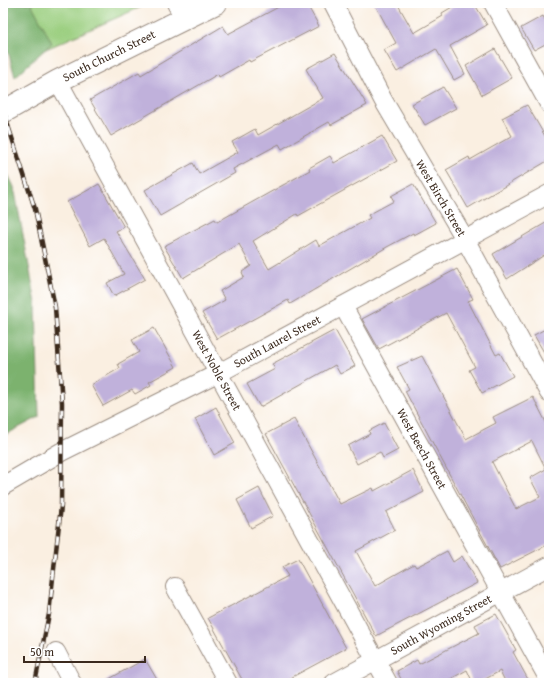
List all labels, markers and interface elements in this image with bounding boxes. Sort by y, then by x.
street label: South Church Street [59,25,159,85]
street label: West Birch Street [412,156,471,240]
street label: South Laurel Street [230,310,324,372]
street label: West Noble Street [188,327,246,414]
street label: West Beech Street [393,405,452,493]
street label: South Wyoming Street [387,589,495,659]
scale bar [24,638,145,664]
text: 50 m [30,643,54,660]

